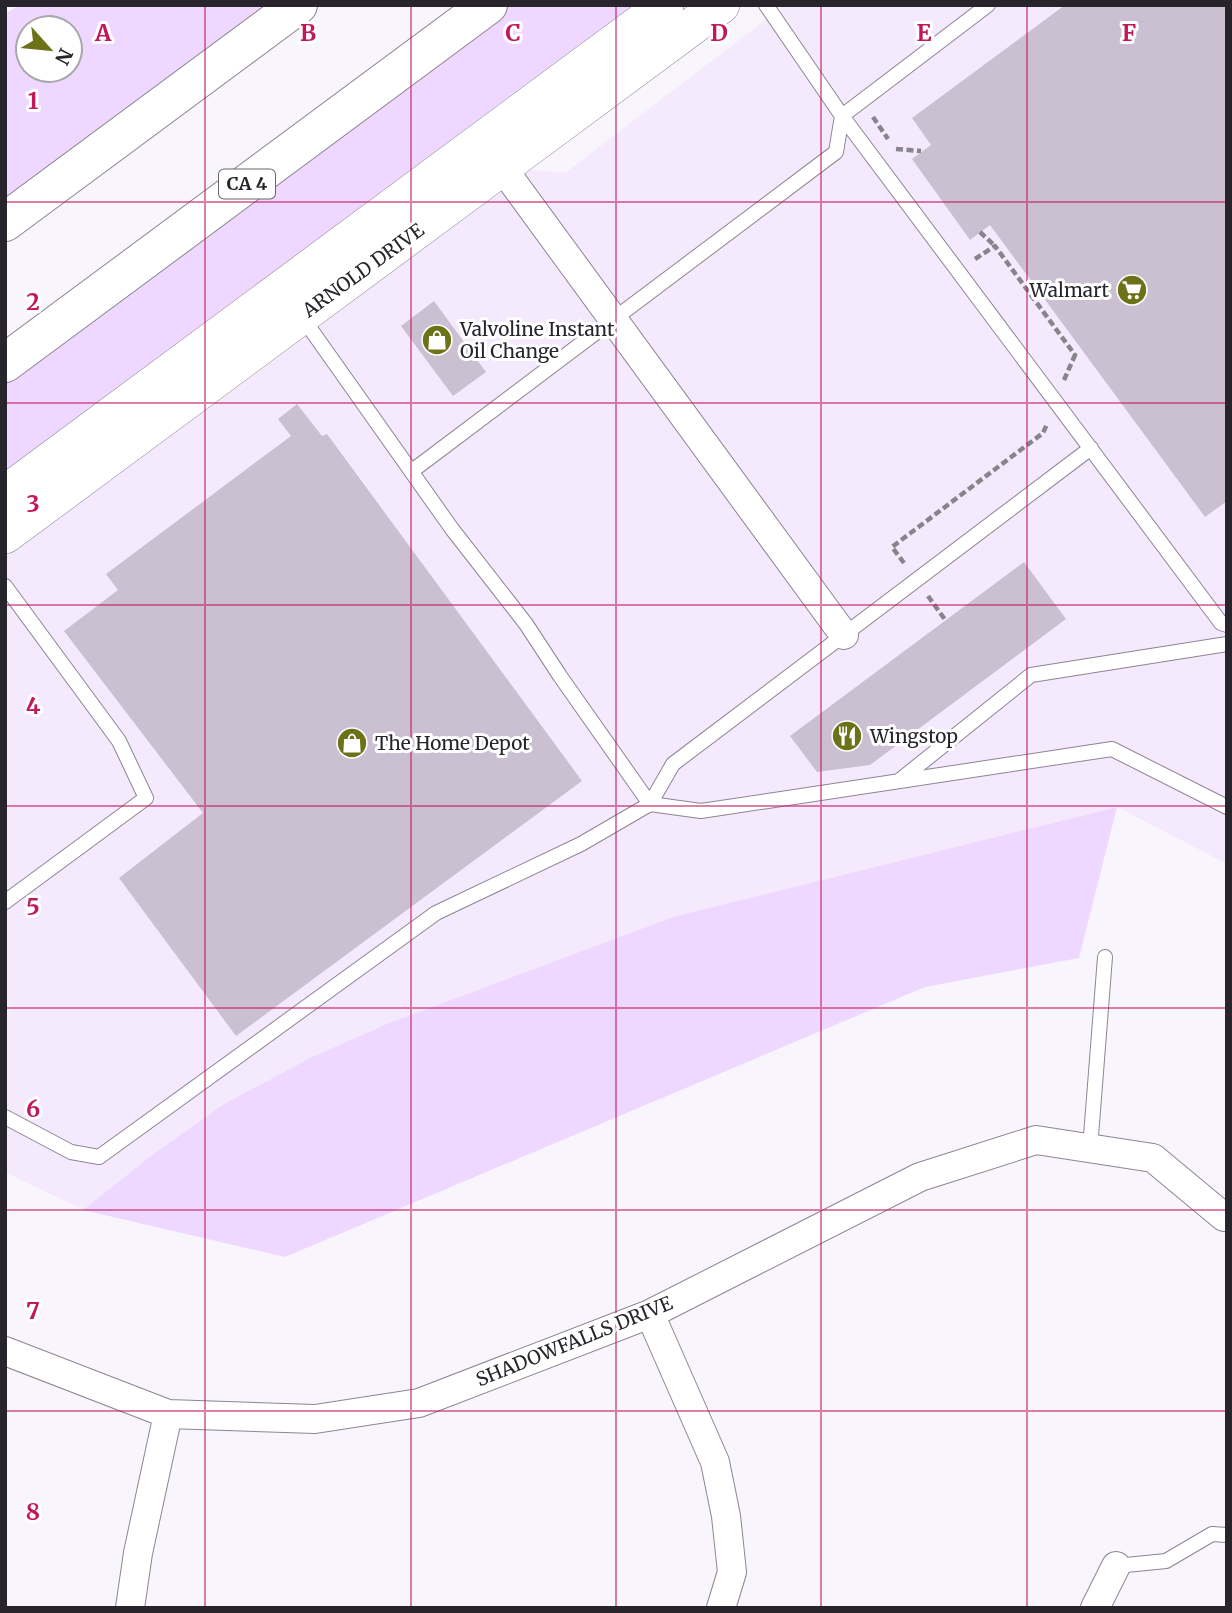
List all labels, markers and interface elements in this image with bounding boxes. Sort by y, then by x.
north arrow [14,14,84,84]
text: A [94,18,112,47]
text: B [300,18,316,47]
text: C [505,18,521,47]
text: D [710,18,728,47]
text: E [916,18,932,47]
text: F [1122,18,1136,47]
text: N [50,45,78,69]
text: 1 [28,86,39,115]
road number: CA 4 [219,169,275,198]
street label: ARNOLD DRIVE [297,218,429,323]
supermarket icon: Walmart [1115,273,1149,307]
place label: Walmart [1029,278,1110,302]
text: 2 [26,287,40,316]
place label: Valvoline Instant Oil Change [459,317,615,363]
shop icon: Valvoline Instant Oil Change [420,323,454,357]
text: 3 [26,489,40,518]
text: 4 [26,691,41,720]
restaurant icon: Wingstop [830,719,864,753]
place label: Wingstop [869,724,958,748]
shop icon: The Home Depot [335,726,369,760]
place label: The Home Depot [375,731,530,755]
text: 5 [26,892,40,921]
text: 6 [26,1094,40,1123]
street label: SHADOWFALLS DRIVE [472,1291,676,1391]
text: 7 [26,1296,40,1325]
text: 8 [26,1497,40,1526]

